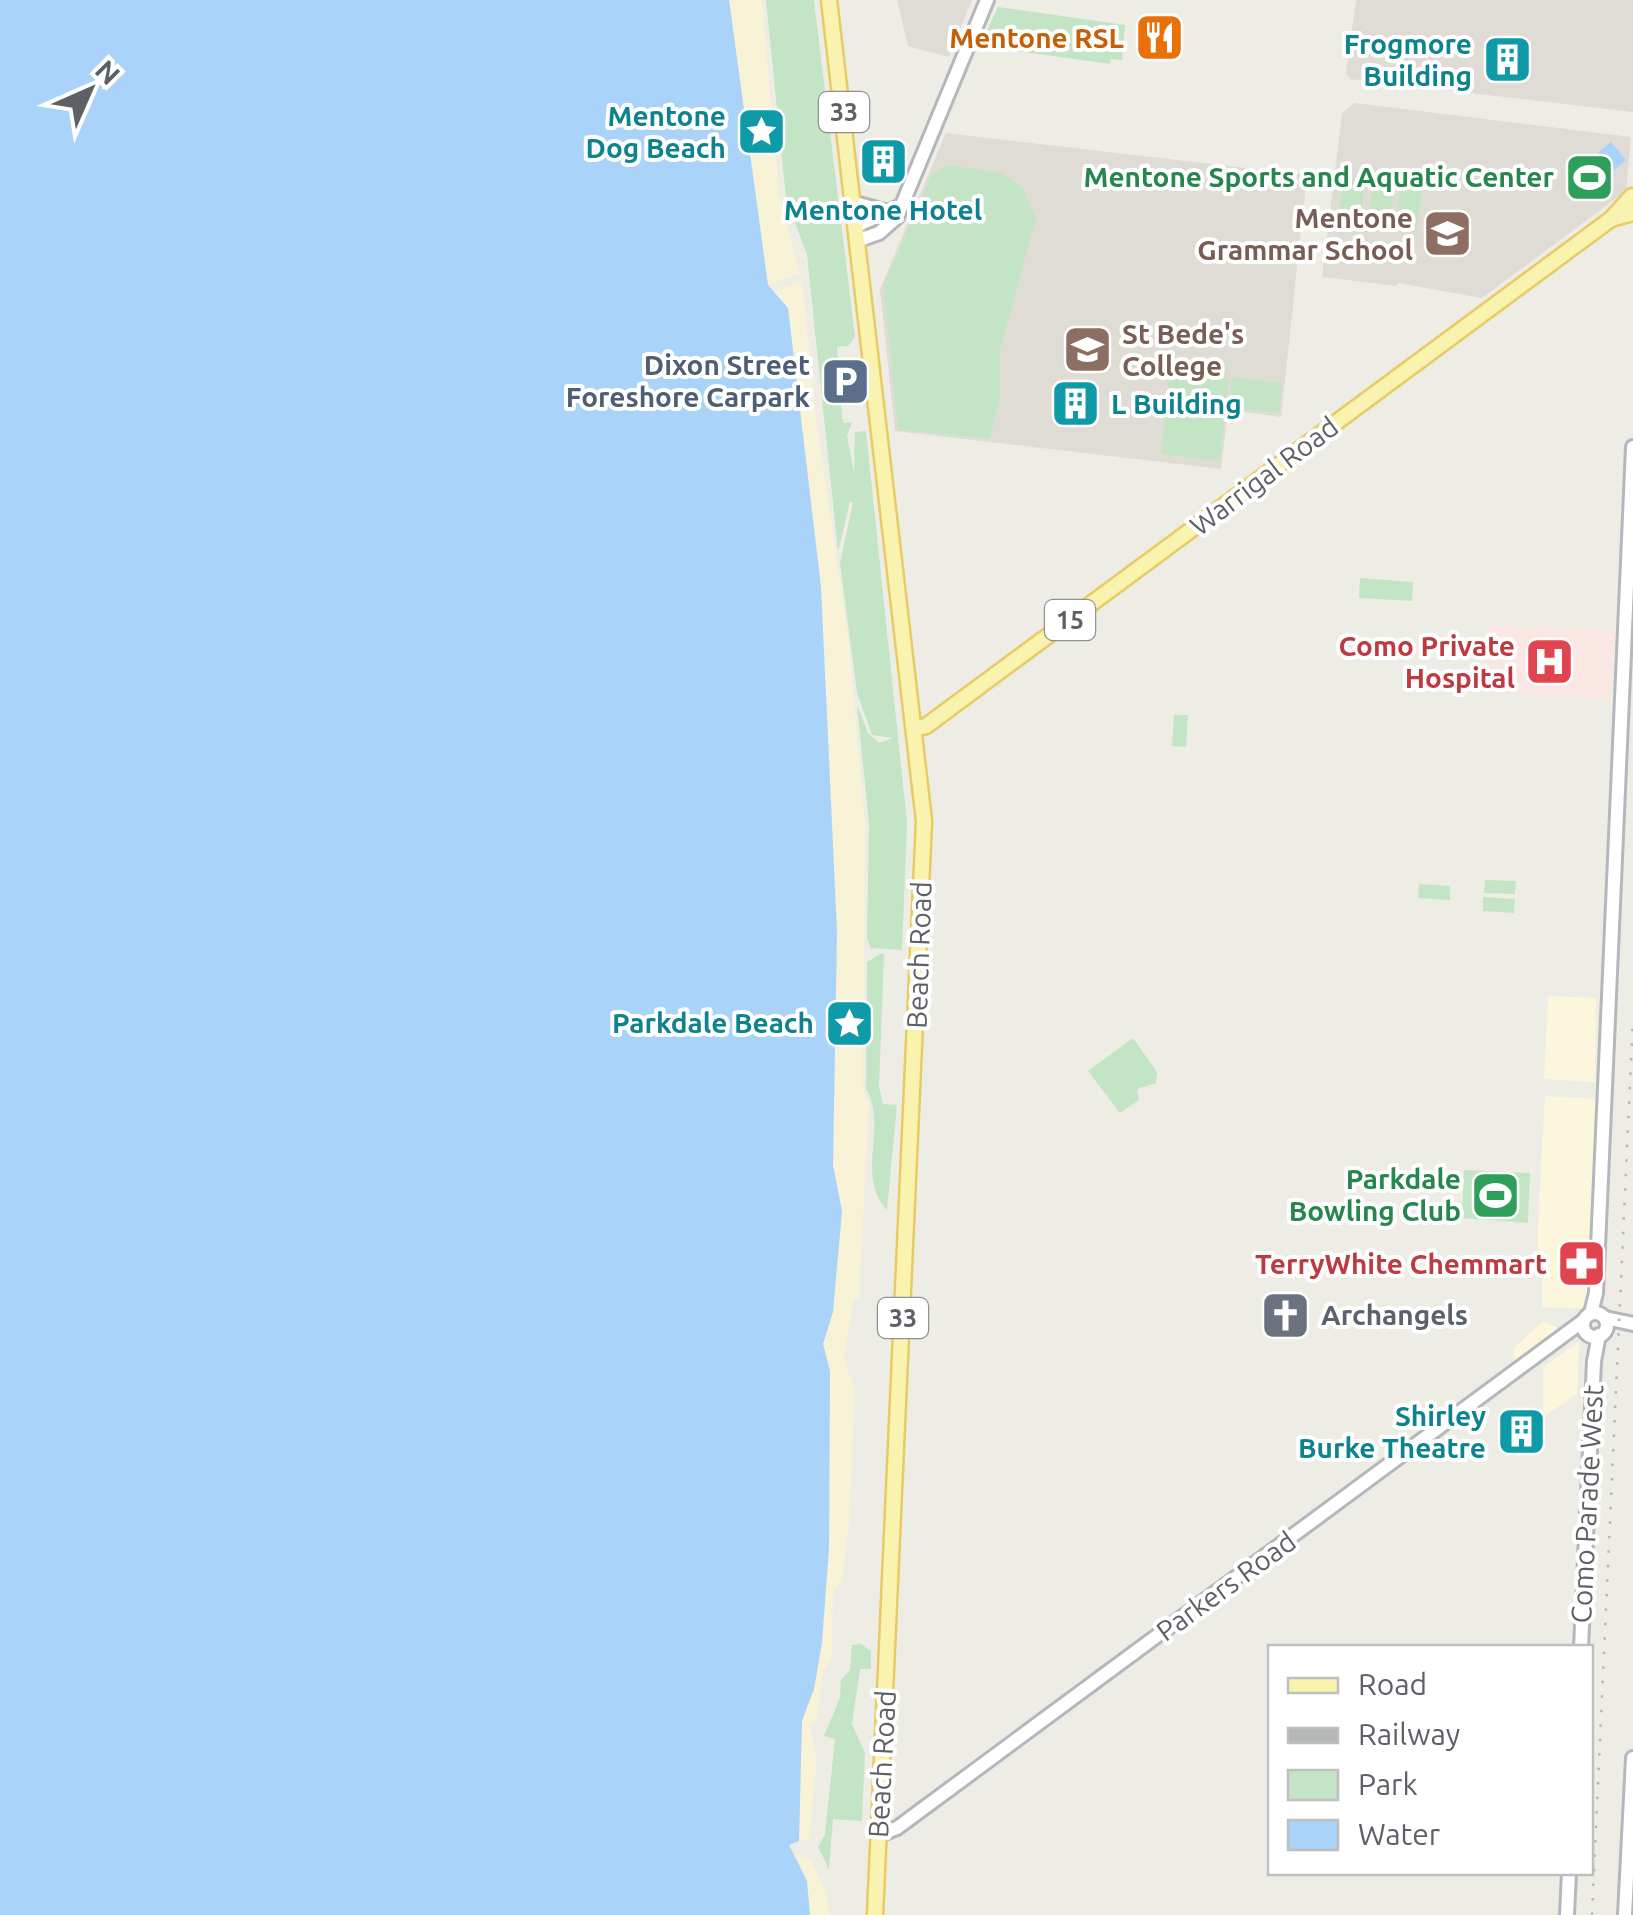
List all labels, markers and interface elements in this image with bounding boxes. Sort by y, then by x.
restaurant icon: Mentone RSL [1133,12,1185,64]
place label: Mentone RSL [949,22,1124,53]
place label: Frogmore Building [1344,28,1472,91]
building icon: Frogmore Building [1481,34,1533,86]
north arrow [40,40,140,140]
text: N [90,54,126,90]
road number: 33 [819,92,869,132]
place label: Mentone Dog Beach [586,100,726,163]
place icon: Mentone Dog Beach [735,106,787,158]
building icon: Mentone Hotel [857,136,909,188]
sports icon: Mentone Sports and Aquatic Center [1563,151,1615,203]
place label: Mentone Sports and Aquatic Center [1084,161,1554,192]
place label: Mentone Hotel [784,194,982,225]
place label: Mentone Grammar School [1197,202,1413,265]
school or university icon: Mentone Grammar School [1422,208,1474,260]
place label: St Bede's College [1122,318,1244,381]
school or university icon: St Bede's College [1061,324,1113,376]
place label: Dixon Street Foreshore Carpark [566,349,810,412]
parking icon: Dixon Street Foreshore Carpark [819,355,871,407]
building icon: L Building [1050,378,1102,430]
place label: L Building [1111,388,1242,419]
street label: Warrigal Road [1184,410,1344,541]
road number: 15 [1045,600,1095,640]
place label: Como Private Hospital [1338,630,1515,693]
hospital icon: Como Private Hospital [1524,636,1576,688]
street label: Beach Road [900,881,937,1029]
place icon: Parkdale Beach [823,997,875,1049]
place label: Parkdale Beach [612,1007,814,1038]
place label: Parkdale Bowling Club [1289,1163,1461,1226]
sports icon: Parkdale Bowling Club [1470,1169,1522,1221]
pharmacy icon: TerryWhite Chemmart [1556,1238,1608,1290]
place label: TerryWhite Chemmart [1255,1248,1547,1279]
church icon: Archangels [1260,1289,1312,1341]
road number: 33 [878,1298,928,1338]
place label: Archangels [1321,1299,1468,1330]
street label: Como Parade West [1565,1384,1608,1624]
place label: Shirley Burke Theatre [1298,1400,1486,1463]
building icon: Shirley Burke Theatre [1495,1406,1547,1458]
street label: Parkers Road [1150,1525,1301,1646]
legend [1268,1645,1593,1875]
text: Road [1358,1667,1427,1701]
street label: Beach Road [862,1689,901,1838]
text: Railway [1358,1717,1460,1751]
text: Park [1358,1767,1418,1801]
text: Water [1358,1817,1441,1851]

